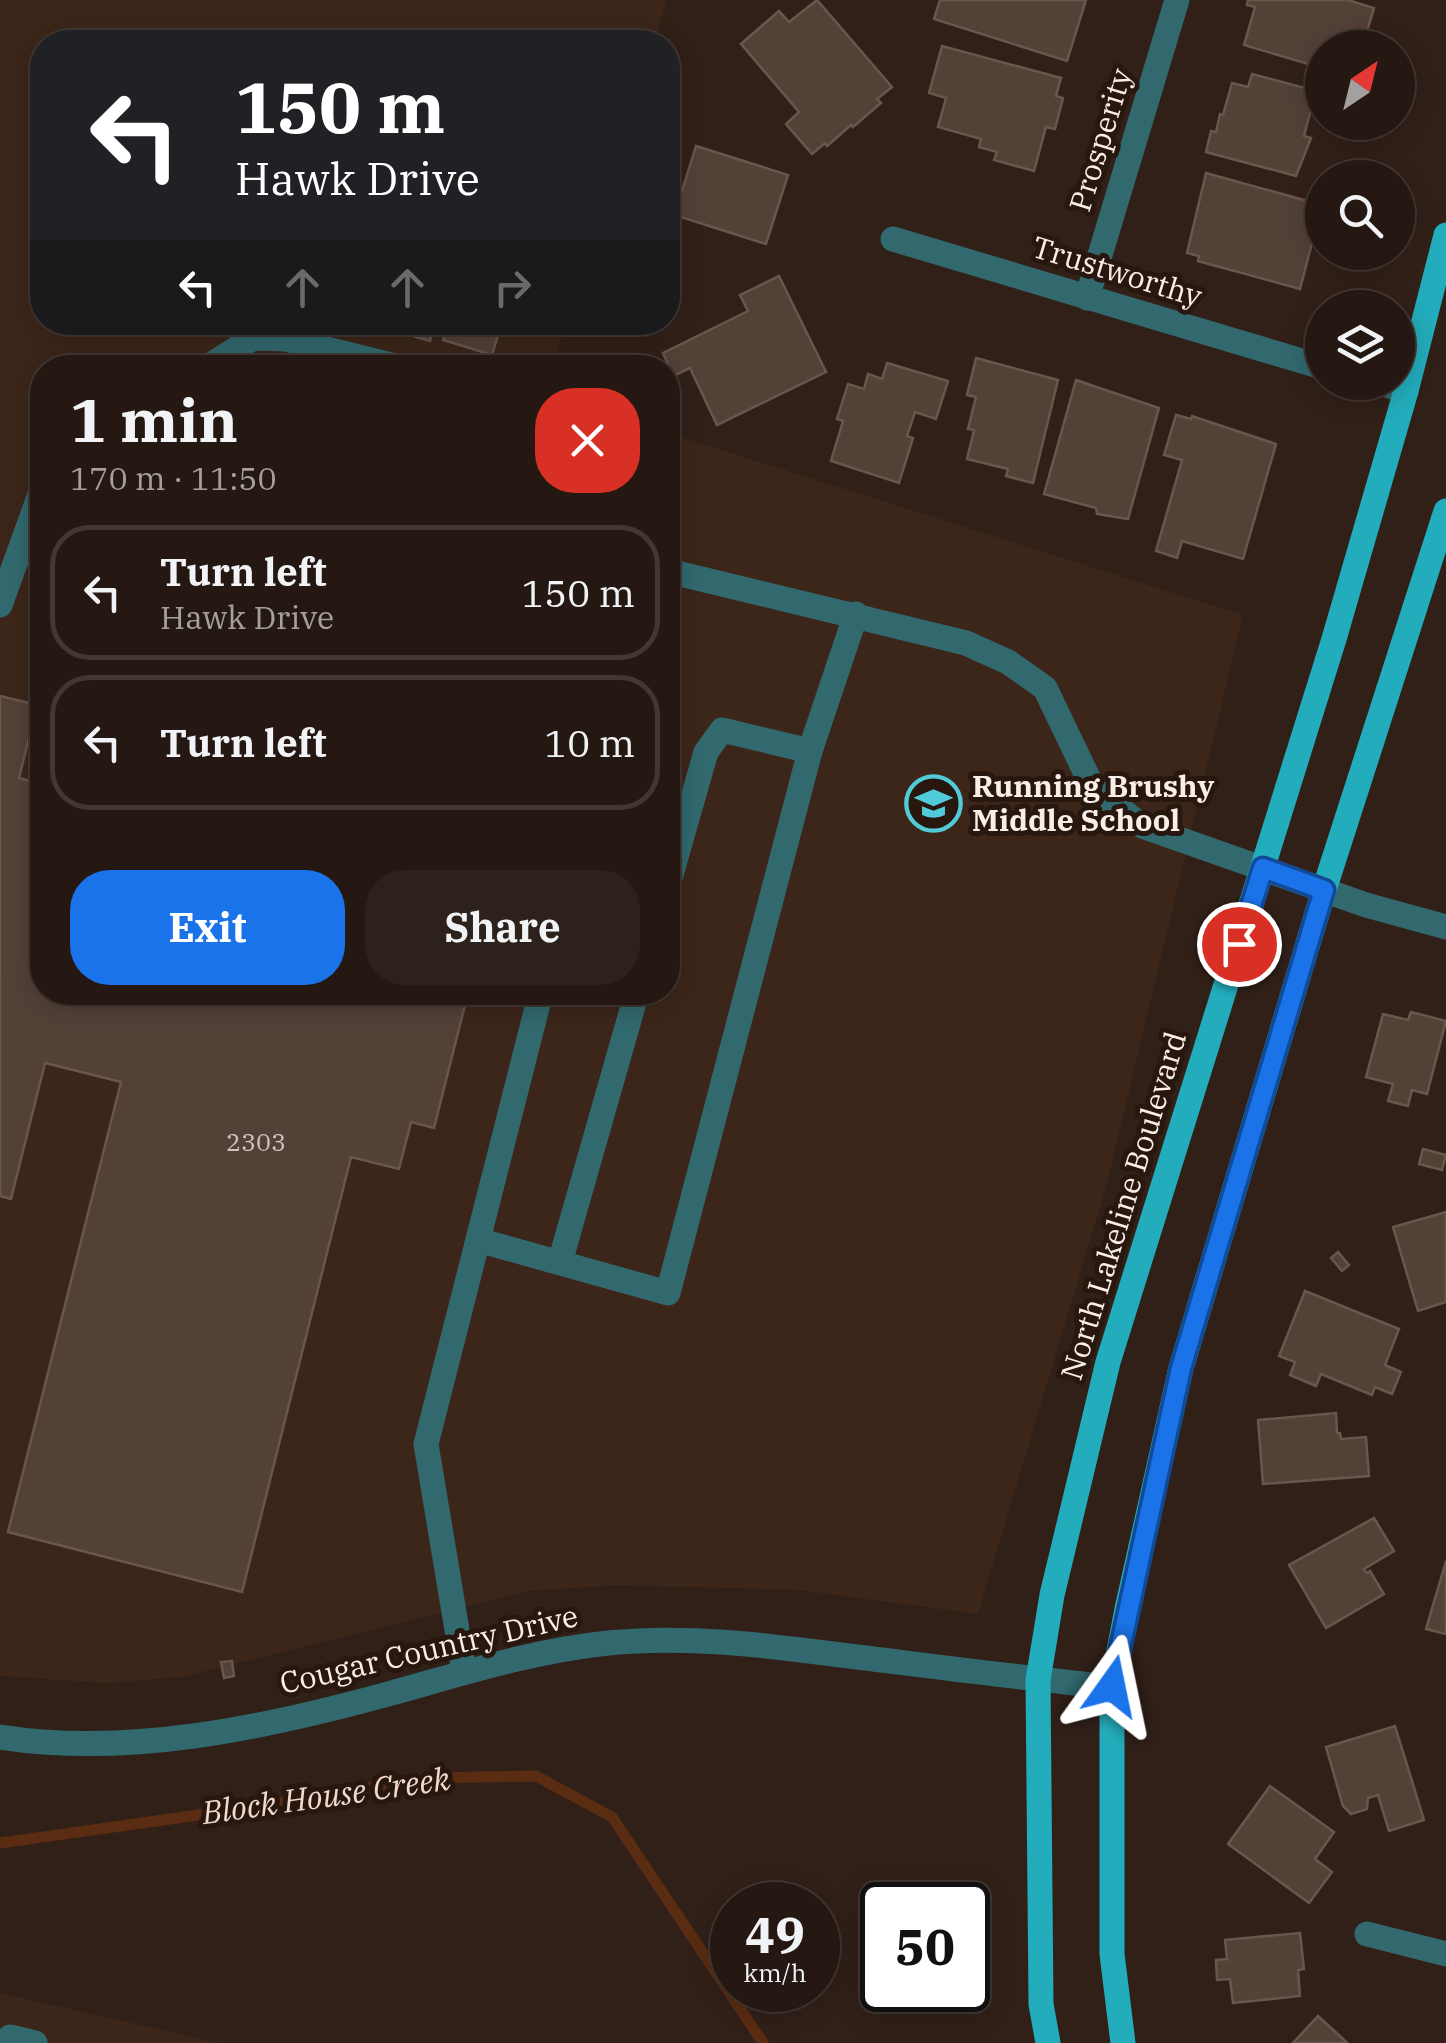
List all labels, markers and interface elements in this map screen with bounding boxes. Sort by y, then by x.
north arrow [1305,30,1415,140]
map controls [1305,30,1415,400]
text: 150 m [235,61,445,152]
street label: Prosperity [1059,63,1140,216]
icon: left [70,70,200,200]
text: Hawk Drive [235,149,480,207]
button: search [1305,160,1415,270]
street label: Trustworthy [1028,226,1207,315]
icon: left [170,260,225,315]
icon: ahead [275,260,330,315]
icon: ahead [380,260,435,315]
icon: right [485,260,540,315]
button: layers [1305,290,1415,400]
text: 1 min [70,380,238,459]
button: close [535,388,640,493]
text: 170 m · 11:50 [70,457,277,499]
text: Turn left [160,547,327,596]
icon: left [75,565,130,620]
text: 150 m [522,568,635,617]
text: Hawk Drive [160,596,334,638]
icon: left [75,715,130,770]
text: Turn left [160,718,327,767]
text: 10 m [544,718,635,767]
place label: Running Brushy Middle School [972,766,1214,839]
school or university icon: Running Brushy Middle School [903,774,963,834]
button: Exit [70,870,345,985]
button: Share [365,870,640,985]
pin [1197,902,1282,987]
icon: arrive [1212,917,1267,972]
street label: North Lakeline Boulevard [1051,1027,1194,1384]
house number: 2303 [226,1125,286,1158]
street label: Cougar Country Drive [276,1595,582,1702]
position arrow [1060,1634,1164,1738]
water label: Block House Creek [198,1757,453,1833]
speed limit sign: 50 [860,1882,990,2012]
text: 49 [745,1902,805,1967]
text: km/h [743,1956,807,1989]

